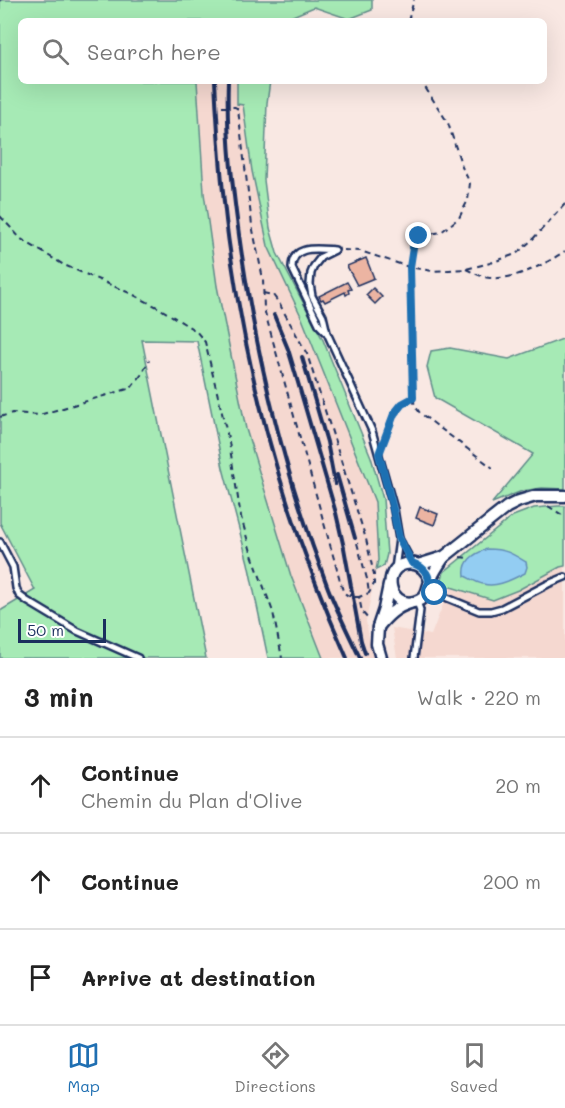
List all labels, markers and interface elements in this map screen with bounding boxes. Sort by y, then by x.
search box [18,18,547,84]
icon: search [39,35,72,68]
text: Search here [87,37,221,66]
route end [405,222,431,248]
route start [421,579,447,605]
scale bar [18,616,106,644]
text: 50 m [27,619,64,640]
text: 3 min [24,680,93,714]
text: Walk · 220 m [417,684,541,710]
text: Continue [81,758,179,787]
icon: ahead [24,769,57,802]
text: 20 m [495,772,541,798]
text: Chemin du Plan d'Olive [81,787,303,813]
icon: ahead [24,865,57,898]
text: Continue [81,867,179,896]
text: 200 m [483,868,541,894]
icon: arrive [24,961,57,994]
text: Arrive at destination [81,963,316,992]
tab: Map [67,1039,100,1096]
tab: Directions [235,1039,316,1096]
tab: Saved [450,1039,498,1096]

